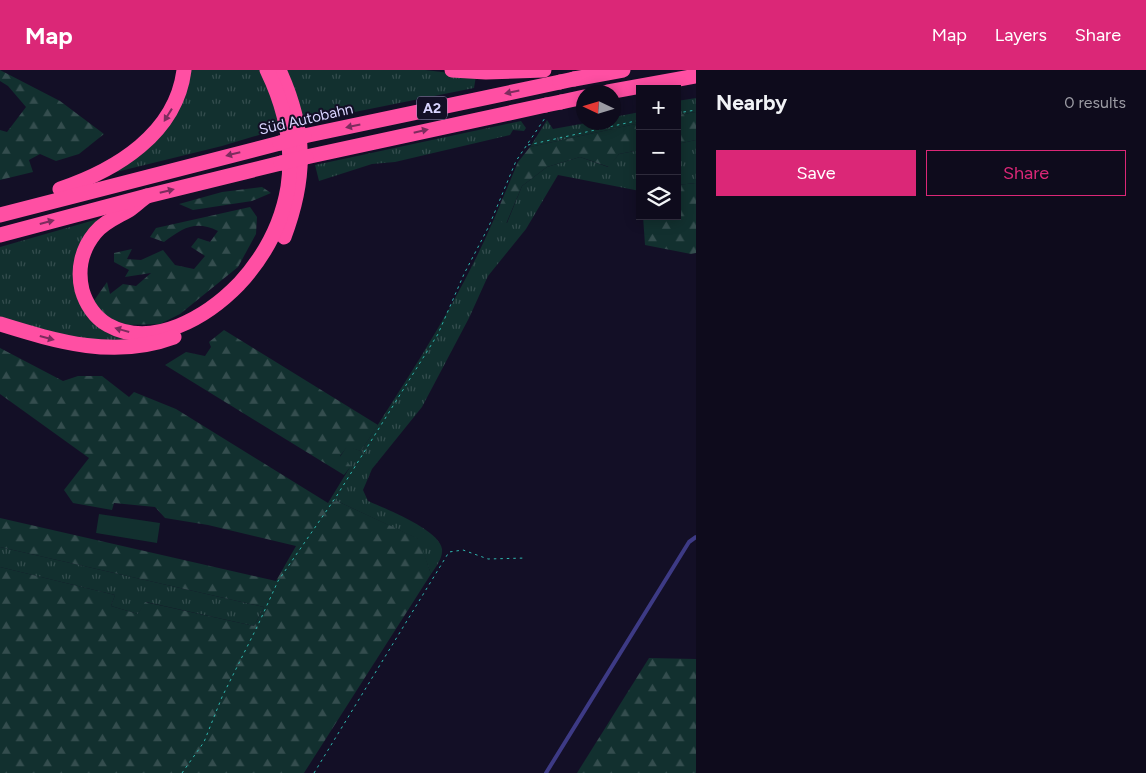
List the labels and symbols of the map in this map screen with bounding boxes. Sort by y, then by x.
north arrow [576,85,621,130]
one-way arrow [504,88,520,96]
road number: A2 [417,96,447,119]
street label: Süd Autobahn [257,99,355,139]
one-way arrow [163,108,172,122]
one-way arrow [345,122,361,130]
one-way arrow [414,127,429,135]
one-way arrow [226,151,241,159]
one-way arrow [160,187,175,195]
one-way arrow [39,218,54,226]
one-way arrow [114,326,129,334]
one-way arrow [39,334,54,342]

